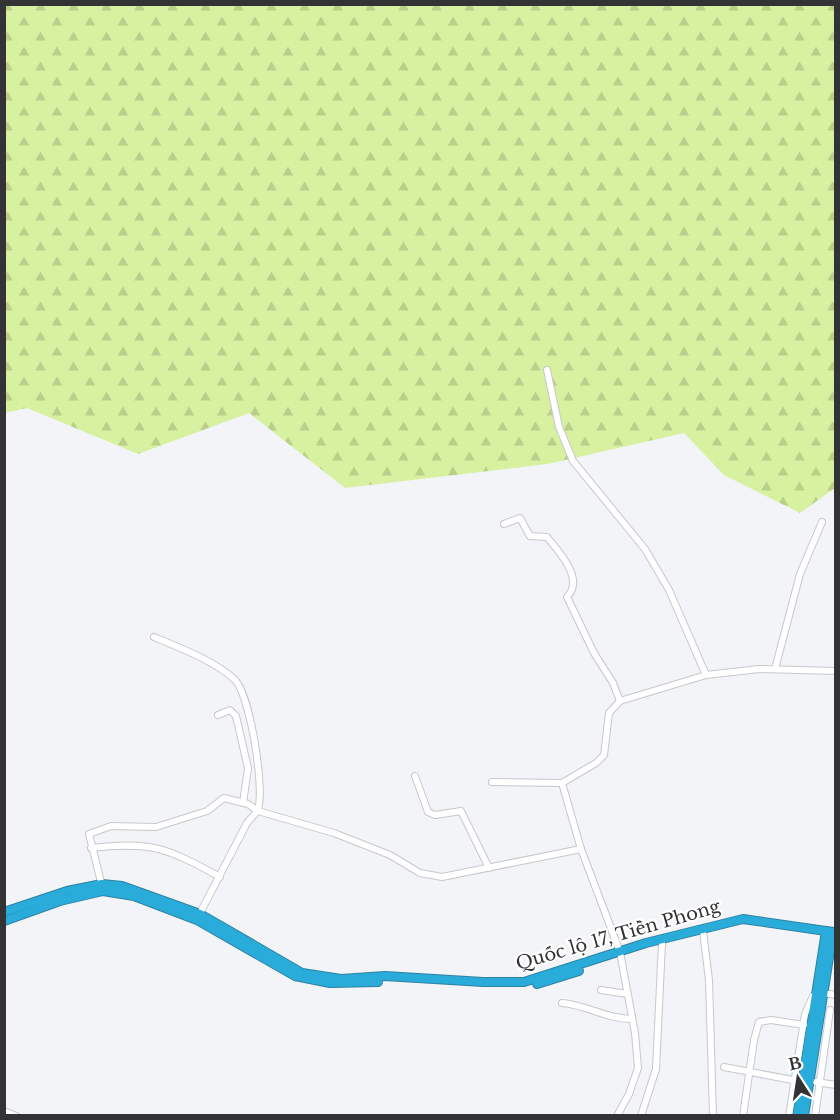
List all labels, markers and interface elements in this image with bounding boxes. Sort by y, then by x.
street label: Quốc lộ 17, Tiền Phong [513,895,723,975]
north arrow [768,1048,828,1108]
text: B [787,1052,803,1074]

